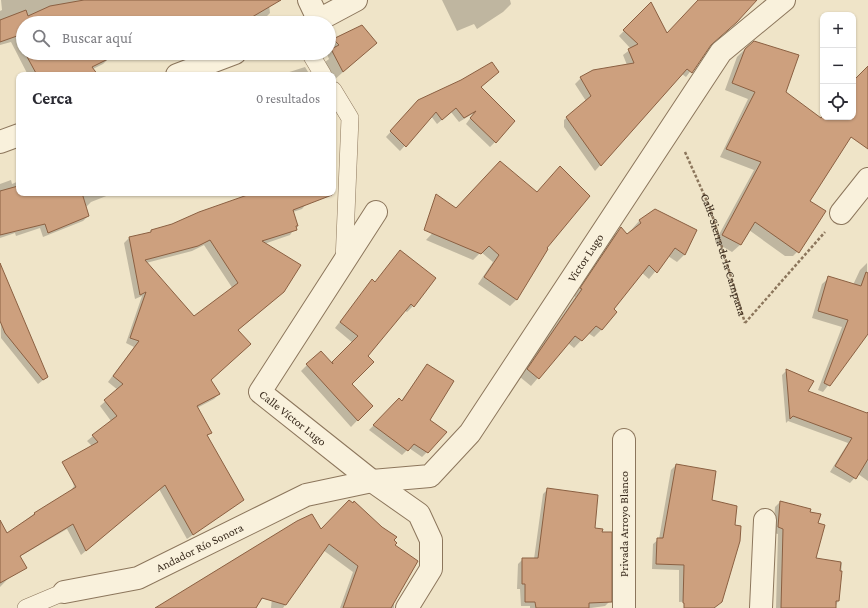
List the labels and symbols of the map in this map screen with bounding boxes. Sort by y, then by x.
street label: Calle Sierra de la Campana [697,191,750,318]
street label: Victor Lugo [564,231,607,285]
street label: Calle Víctor Lugo [256,387,329,449]
street label: Privada Arroyo Blanco [617,471,631,577]
street label: Andador Río Sonora [154,520,246,575]

